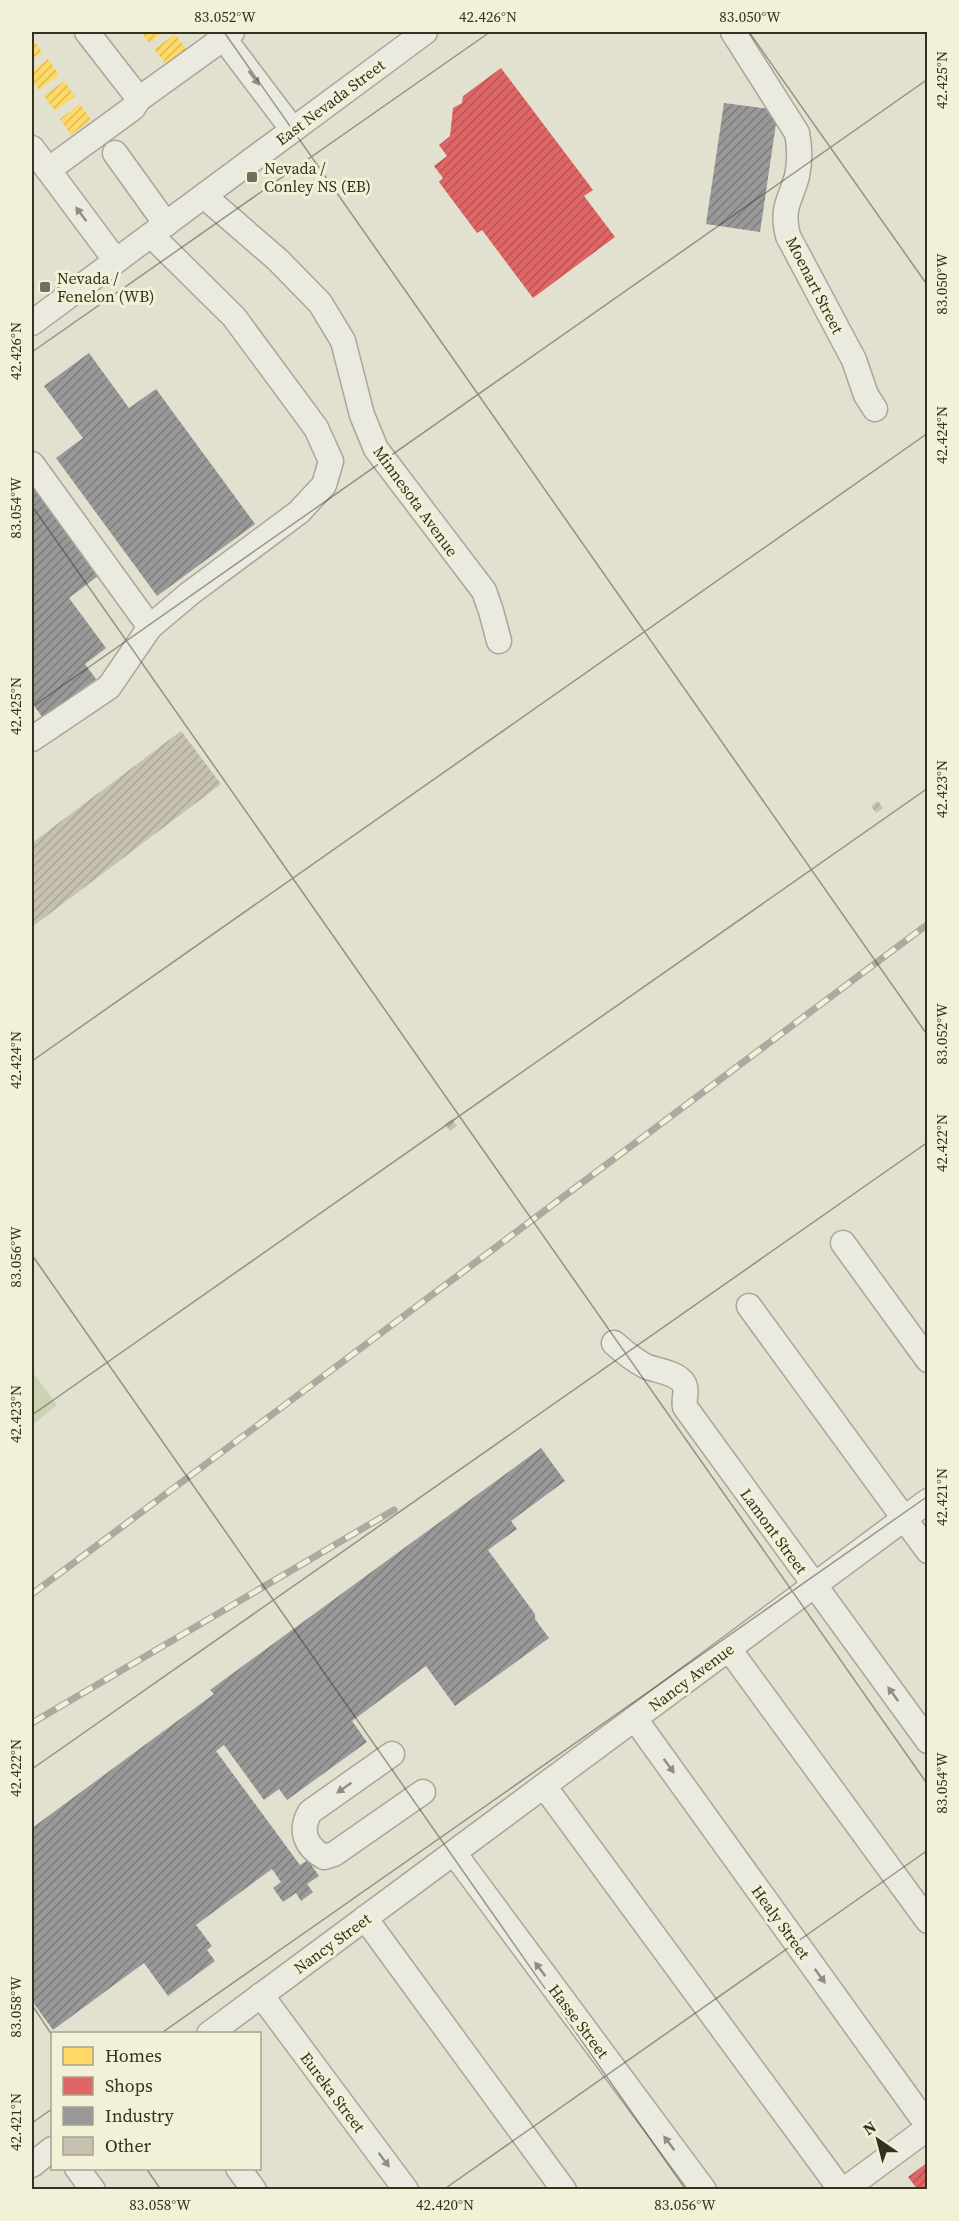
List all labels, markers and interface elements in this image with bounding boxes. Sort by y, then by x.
text: 83.052°W [194,6,256,27]
text: 42.426°N [459,6,517,27]
text: 83.050°W [719,6,781,27]
text: 42.425°N [931,51,952,109]
street label: East Nevada Street [271,53,390,150]
one-way arrow [248,71,260,86]
place label: Nevada / Conley NS (EB) [264,157,371,197]
marker: Nevada / Conley NS (EB) [245,170,259,184]
one-way arrow [75,207,87,223]
street label: Moenart Street [781,233,849,338]
text: 83.050°W [931,253,952,315]
place label: Nevada / Fenelon (WB) [57,267,154,307]
marker: Nevada / Fenelon (WB) [38,280,52,294]
text: 42.426°N [5,322,26,380]
text: 42.424°N [931,406,952,464]
street label: Minnesota Avenue [368,441,464,561]
text: 83.054°W [5,477,26,539]
text: 42.425°N [5,677,26,735]
text: 42.423°N [931,760,952,818]
text: 83.052°W [931,1003,952,1065]
text: 42.424°N [5,1031,26,1089]
text: 42.422°N [931,1114,952,1172]
text: 83.056°W [5,1226,26,1288]
text: 42.423°N [5,1385,26,1443]
text: 42.421°N [931,1468,952,1526]
street label: Lamont Street [736,1484,813,1579]
street label: Nancy Avenue [644,1638,738,1716]
one-way arrow [887,1686,899,1702]
text: 42.422°N [5,1739,26,1797]
text: 83.054°W [931,1752,952,1814]
one-way arrow [663,1758,675,1774]
one-way arrow [337,1782,353,1794]
street label: Healy Street [747,1881,816,1964]
street label: Nancy Street [289,1907,376,1978]
one-way arrow [534,1961,546,1977]
one-way arrow [813,1968,825,1983]
text: 83.058°W [5,1976,26,2038]
street label: Hasse Street [544,1979,615,2063]
legend [51,2032,261,2170]
text: Homes [105,2043,162,2068]
street label: Eureka Street [296,2047,371,2137]
text: Shops [105,2073,153,2098]
text: 42.421°N [5,2093,26,2151]
text: Industry [105,2103,175,2128]
north arrow [848,2110,908,2170]
text: N [858,2115,881,2140]
text: Other [105,2133,152,2158]
one-way arrow [663,2135,675,2151]
one-way arrow [378,2152,390,2168]
text: 83.058°W [129,2194,191,2215]
text: 42.420°N [416,2194,474,2215]
text: 83.056°W [654,2194,716,2215]

